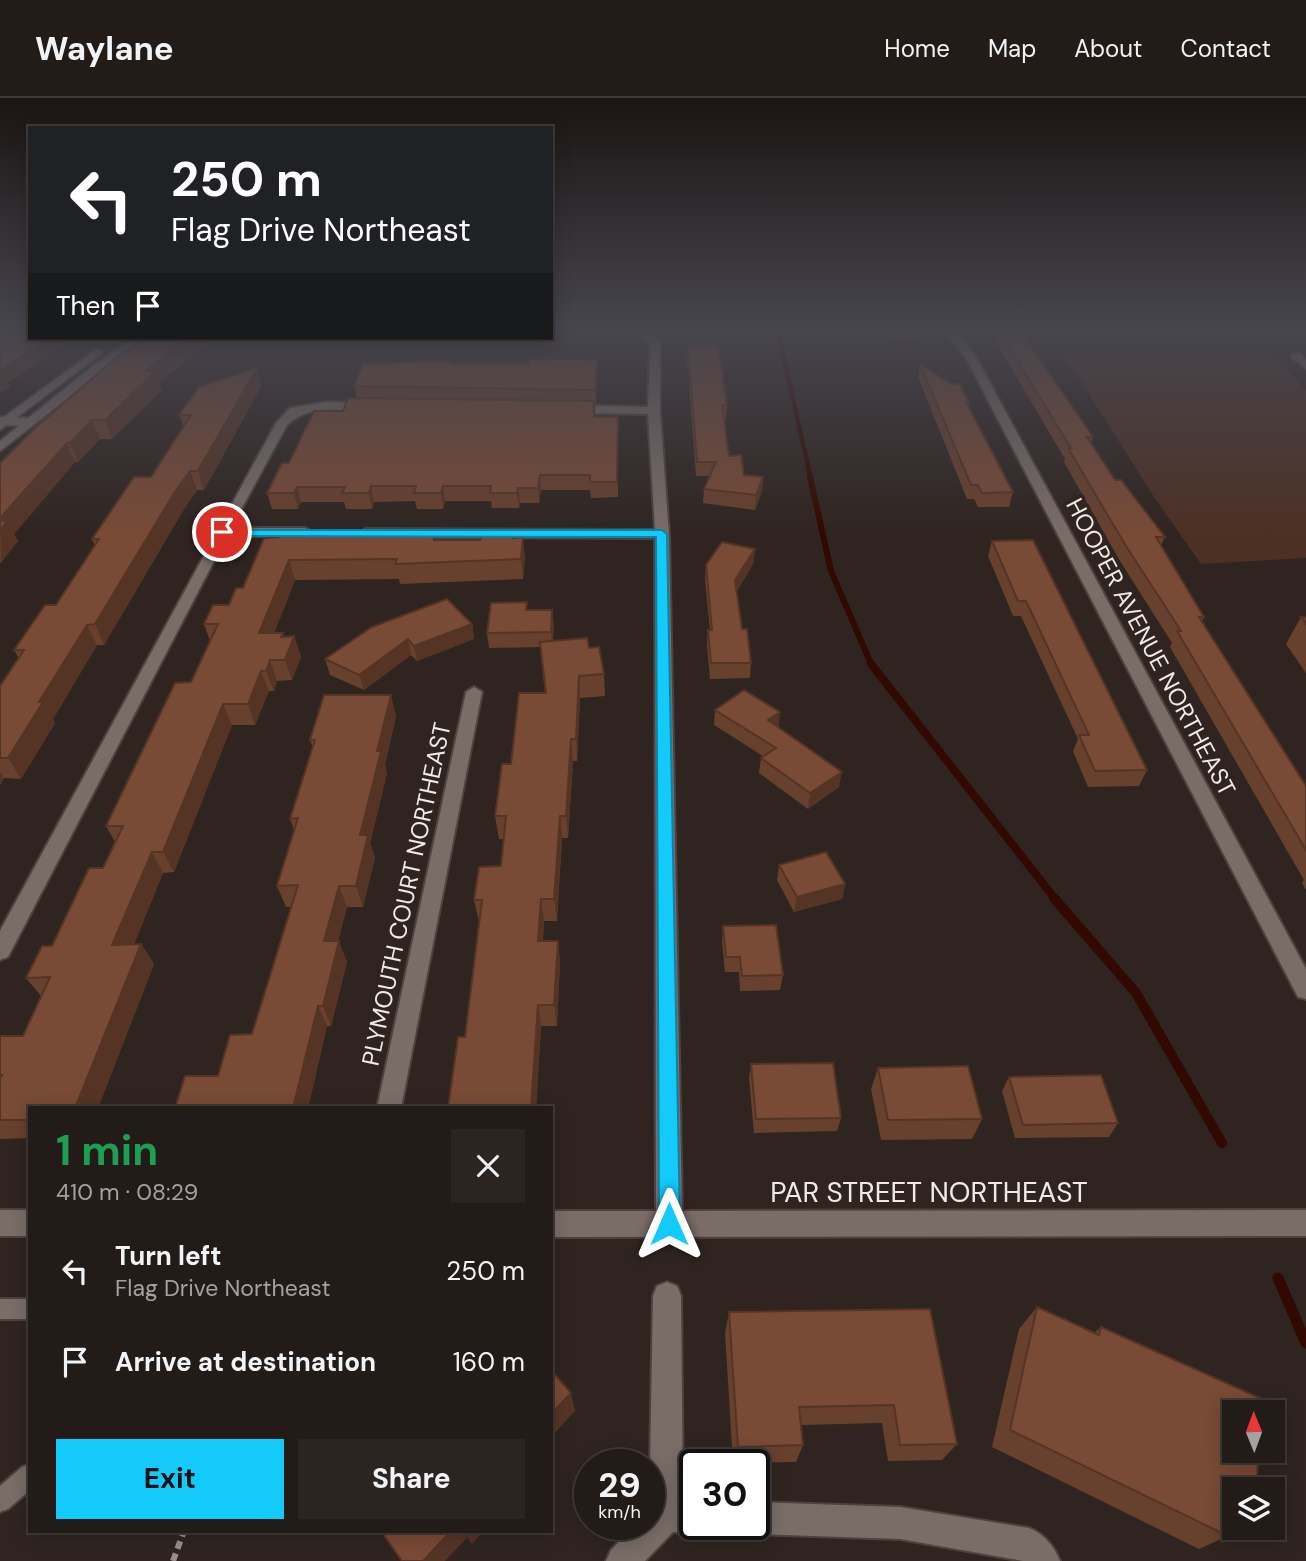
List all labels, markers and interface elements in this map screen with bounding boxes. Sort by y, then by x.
text: Waylane [35,27,174,70]
text: Home [884,33,950,64]
text: Map [988,33,1036,64]
text: About [1074,33,1143,64]
text: Contact [1181,33,1271,64]
text: 250 m [171,147,322,211]
icon: left [56,154,147,245]
text: Flag Drive Northeast [171,209,471,251]
icon: arrive [129,287,167,325]
text: Then [56,289,115,323]
street label: HOOPER AVENUE NORTHEAST [1059,493,1243,801]
pin [192,502,252,562]
icon: arrive [203,513,241,551]
street label: PLYMOUTH COURT NORTHEAST [354,720,458,1068]
text: 1 min [56,1123,158,1178]
button: close [451,1129,525,1203]
street label: PAR STREET NORTHEAST [770,1174,1088,1211]
text: 410 m · 08:29 [56,1177,198,1207]
position arrow [632,1187,706,1261]
text: Turn left [115,1239,222,1273]
icon: left [56,1252,94,1290]
text: 250 m [446,1254,525,1288]
text: Flag Drive Northeast [115,1273,330,1303]
icon: arrive [56,1343,94,1381]
text: Arrive at destination [115,1345,376,1379]
text: 160 m [453,1345,525,1379]
north arrow [1222,1400,1284,1463]
map controls [1222,1400,1285,1540]
button: Exit [56,1439,284,1519]
button: Share [298,1439,525,1519]
speed limit sign: 30 [679,1449,770,1540]
text: 29 [598,1462,641,1508]
button: layers [1222,1477,1285,1540]
text: km/h [598,1500,641,1524]

